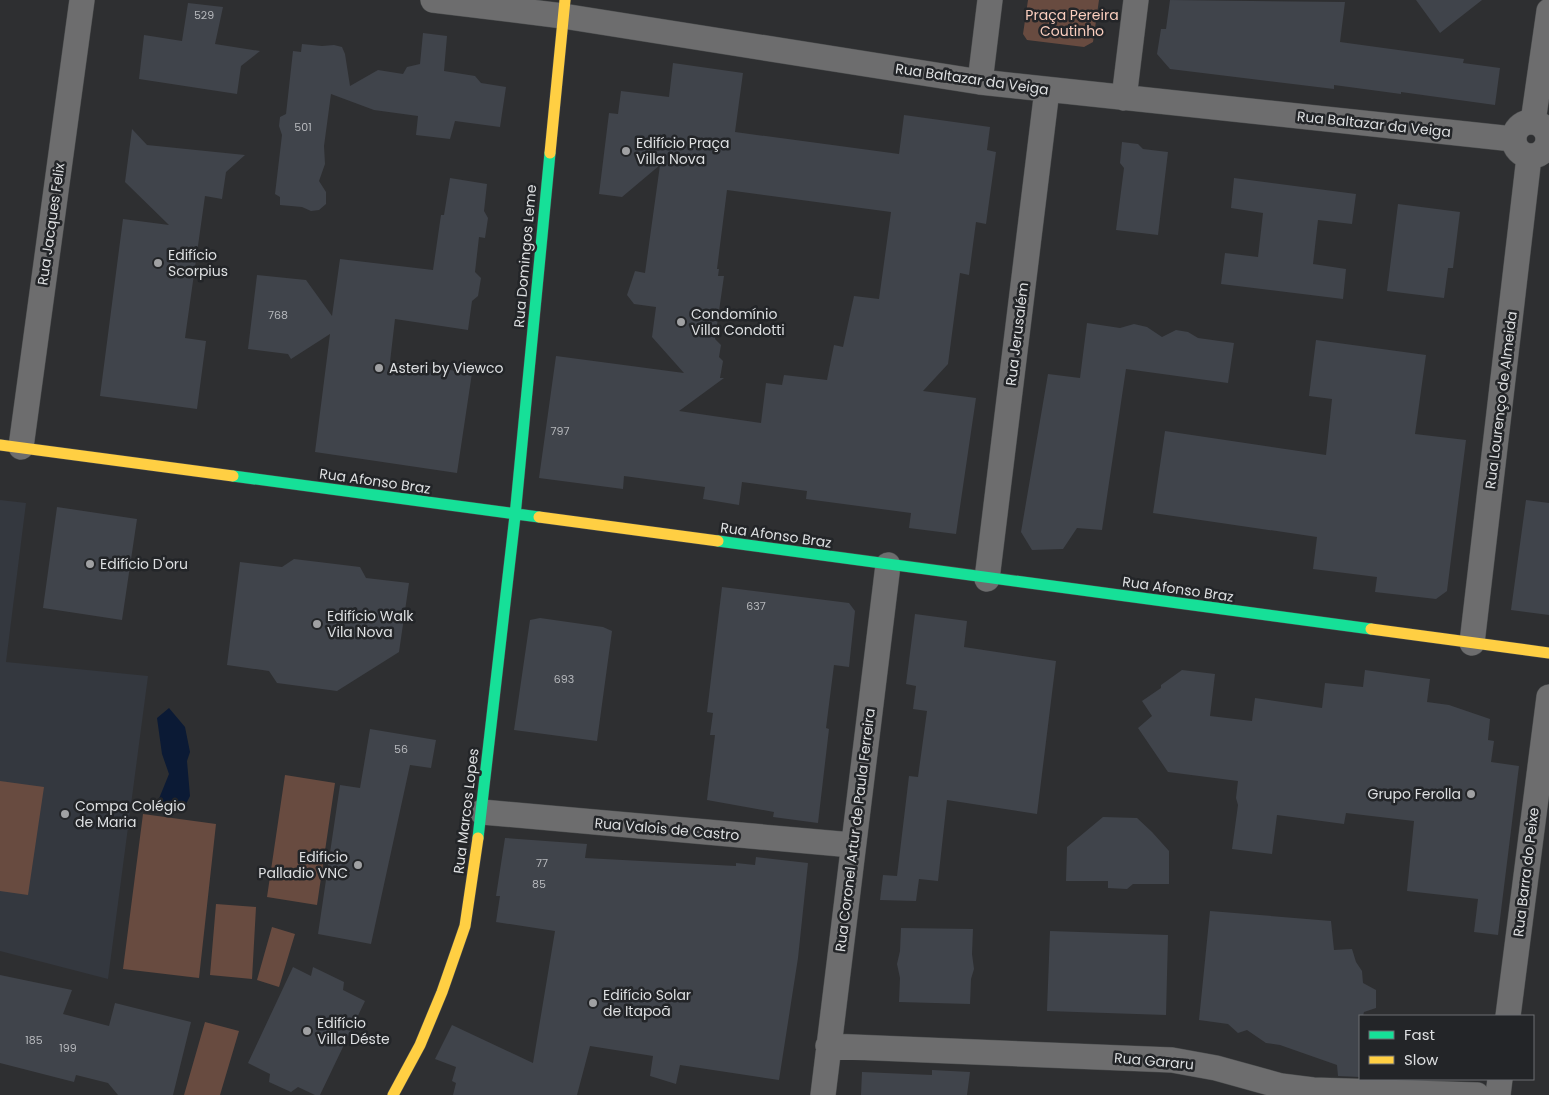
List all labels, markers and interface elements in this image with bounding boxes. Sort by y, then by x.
park label: Praça Pereira Coutinho [1025,5,1119,41]
house number: 529 [194,7,214,23]
street label: Rua Baltazar da Veiga [894,58,1050,100]
street label: Rua Baltazar da Veiga [1296,106,1452,142]
house number: 501 [294,119,312,135]
place label: Edifício Praça Villa Nova [636,133,730,169]
marker: Edifício Praça Villa Nova [620,145,632,157]
street label: Rua Jacques Felix [33,161,70,287]
street label: Rua Domingos Leme [509,183,541,328]
place label: Edifício Scorpius [168,245,228,281]
marker: Edifício Scorpius [152,257,164,269]
street label: Rua Jerusalém [1001,281,1033,387]
place label: Condomínio Villa Condotti [691,304,785,340]
house number: 768 [268,307,288,323]
street label: Rua Lourenço de Almeida [1480,310,1522,490]
marker: Condomínio Villa Condotti [675,316,687,328]
place label: Asteri by Viewco [389,358,504,378]
marker: Asteri by Viewco [373,362,385,374]
house number: 797 [551,423,569,439]
street label: Rua Afonso Braz [318,463,432,499]
street label: Rua Afonso Braz [719,517,833,553]
place label: Edifício D'oru [100,554,188,574]
marker: Edifício D'oru [84,558,96,570]
street label: Rua Afonso Braz [1121,571,1235,607]
house number: 637 [746,598,766,614]
place label: Edifício Walk Vila Nova [327,606,414,642]
marker: Edifício Walk Vila Nova [311,618,323,630]
house number: 693 [554,671,574,687]
street label: Rua Coronel Artur de Paula Ferreira [830,707,880,953]
house number: 56 [394,741,408,757]
street label: Rua Marcos Lopes [448,747,484,875]
place label: Grupo Ferolla [1367,784,1461,804]
marker: Grupo Ferolla [1465,788,1477,800]
place label: Compa Colégio de Maria [75,796,186,832]
street label: Rua Barra do Peixe [1508,806,1544,938]
marker: Compa Colégio de Maria [59,808,71,820]
street label: Rua Valois de Castro [594,813,740,845]
place label: Edificio Palladio VNC [258,847,348,883]
house number: 77 [536,855,548,871]
marker: Edificio Palladio VNC [352,859,364,871]
house number: 85 [532,876,546,892]
place label: Edifício Solar de Itapoã [603,985,691,1021]
marker: Edifício Solar de Itapoã [587,997,599,1009]
place label: Edifício Villa Déste [317,1013,390,1049]
legend [1359,1015,1534,1080]
text: Fast [1404,1024,1435,1045]
marker: Edifício Villa Déste [301,1025,313,1037]
house number: 185 [25,1032,43,1048]
house number: 199 [59,1040,77,1056]
street label: Rua Gararu [1113,1048,1195,1074]
text: Slow [1404,1049,1439,1070]

